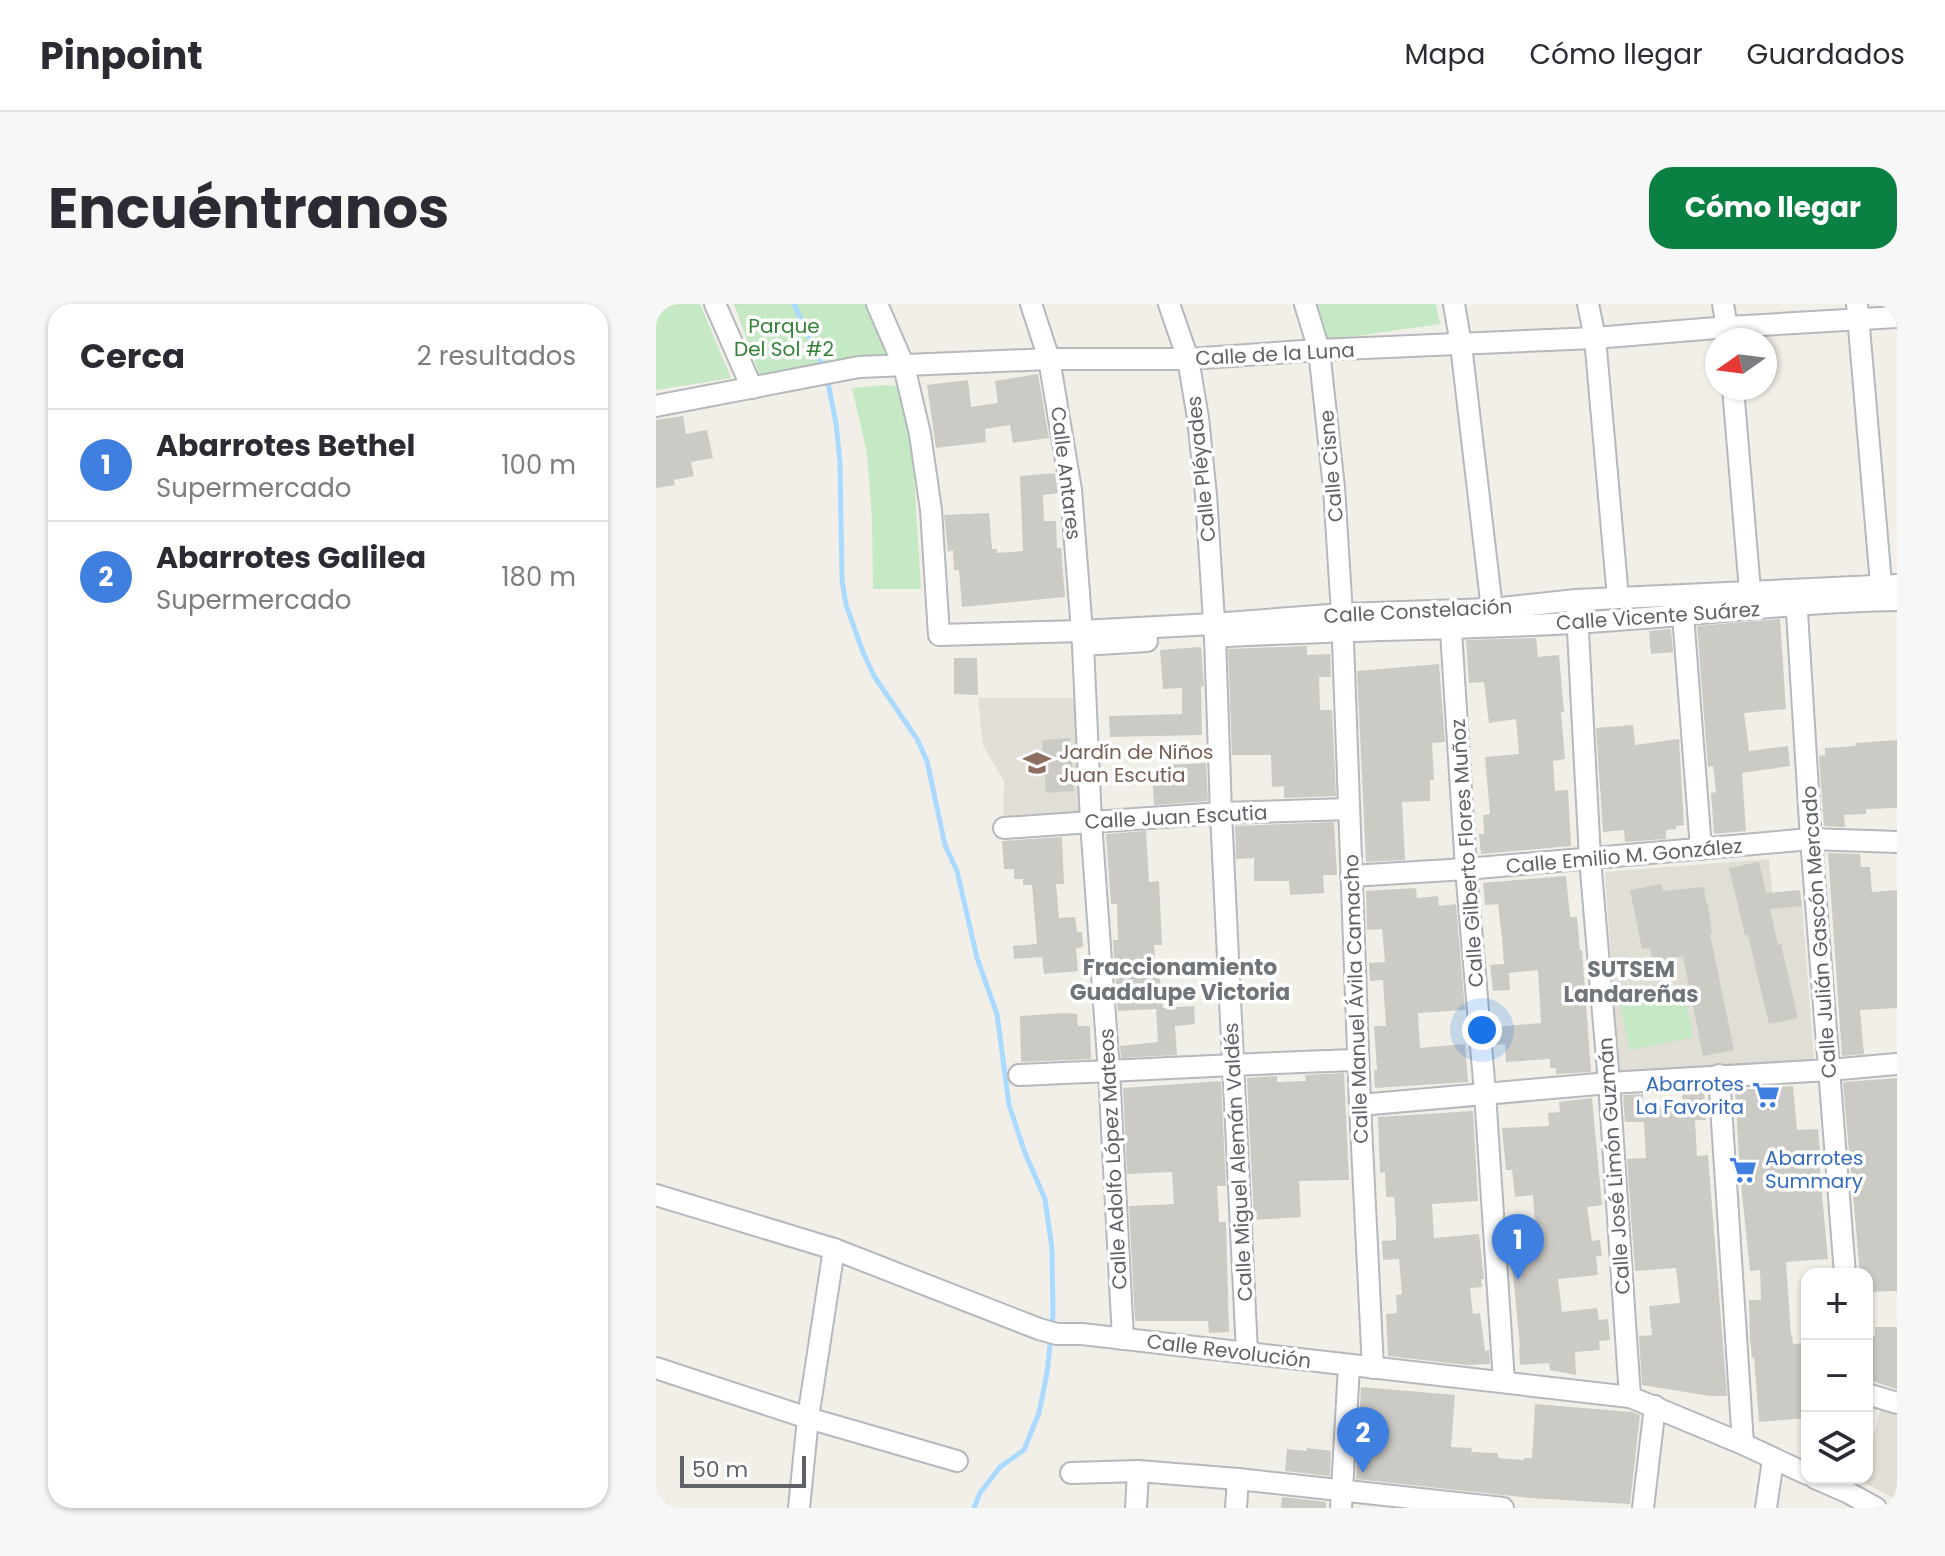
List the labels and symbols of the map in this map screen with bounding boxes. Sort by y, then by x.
park label: Parque Del Sol #2 [734,312,834,363]
north arrow [1705,328,1777,400]
street label: Calle de la Luna [1195,336,1355,372]
street label: Calle Pléyades [1179,395,1223,543]
street label: Calle Antares [1044,405,1088,541]
street label: Calle Cisne [1312,409,1350,523]
street label: Calle Constelación [1323,592,1513,630]
street label: Calle Vicente Suárez [1555,595,1761,637]
street label: Calle Gilberto Flores Muñoz [1444,718,1490,988]
place label: Jardín de Niños Juan Escutia [1059,738,1213,789]
school or university icon: Jardín de Niños Juan Escutia [1022,748,1052,778]
street label: Calle Julián Gascón Mercado [1795,785,1843,1079]
street label: Calle Juan Escutia [1084,798,1268,836]
street label: Calle Emilio M. González [1505,832,1743,880]
street label: Calle Manuel Ávila Camacho [1337,854,1375,1144]
district label: Fraccionamiento Guadalupe Victoria [1070,952,1290,1008]
district label: SUTSEM Landareñas [1563,954,1699,1010]
your location [1462,1010,1502,1050]
street label: Calle Miguel Alemán Valdés [1217,1022,1259,1302]
street label: Calle Adolfo López Mateos [1092,1028,1134,1290]
street label: Calle José Limón Guzmán [1591,1037,1637,1295]
place label: Abarrotes La Favorita [1636,1070,1744,1121]
supermarket icon: Abarrotes La Favorita [1751,1080,1781,1110]
place label: Abarrotes Summary [1765,1144,1863,1195]
supermarket icon: Abarrotes Summary [1728,1155,1758,1185]
pin: 1 [1492,1214,1544,1280]
street label: Calle Revolución [1145,1327,1313,1375]
pin: 2 [1337,1407,1389,1473]
scale bar [680,1452,806,1488]

